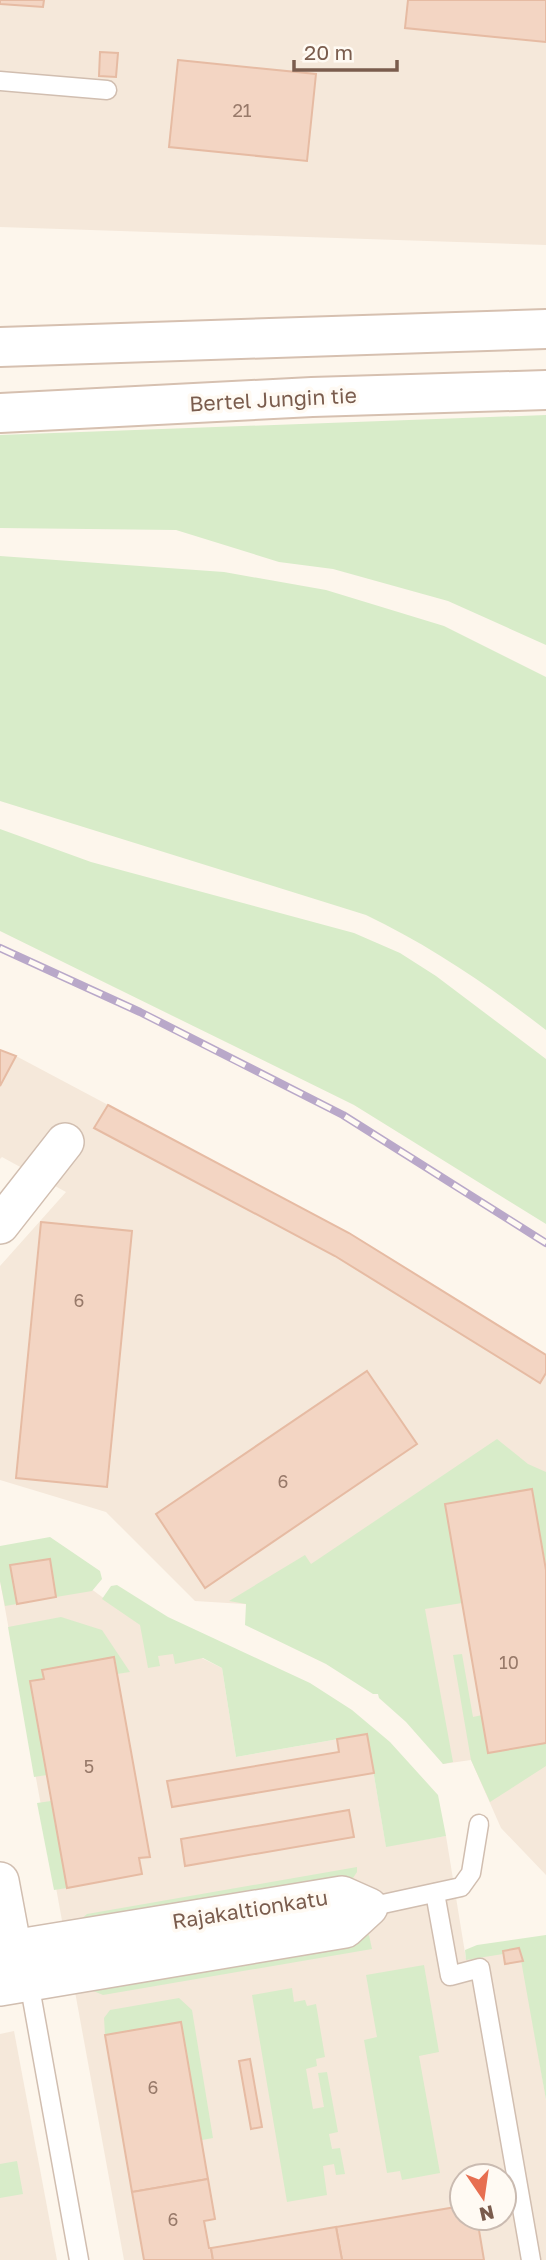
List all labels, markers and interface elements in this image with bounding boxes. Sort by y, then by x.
scale bar [294,28,397,72]
text: 20 m [304,39,353,65]
house number: 21 [232,99,252,121]
street label: Bertel Jungin tie [189,382,357,416]
house number: 6 [74,1289,84,1311]
house number: 6 [278,1470,288,1492]
house number: 10 [499,1651,519,1673]
house number: 5 [84,1755,94,1777]
street label: Rajakaltionkatu [170,1884,330,1934]
house number: 6 [148,2076,158,2098]
north arrow [448,2162,518,2232]
text: N [477,2201,497,2227]
house number: 6 [168,2208,178,2230]

